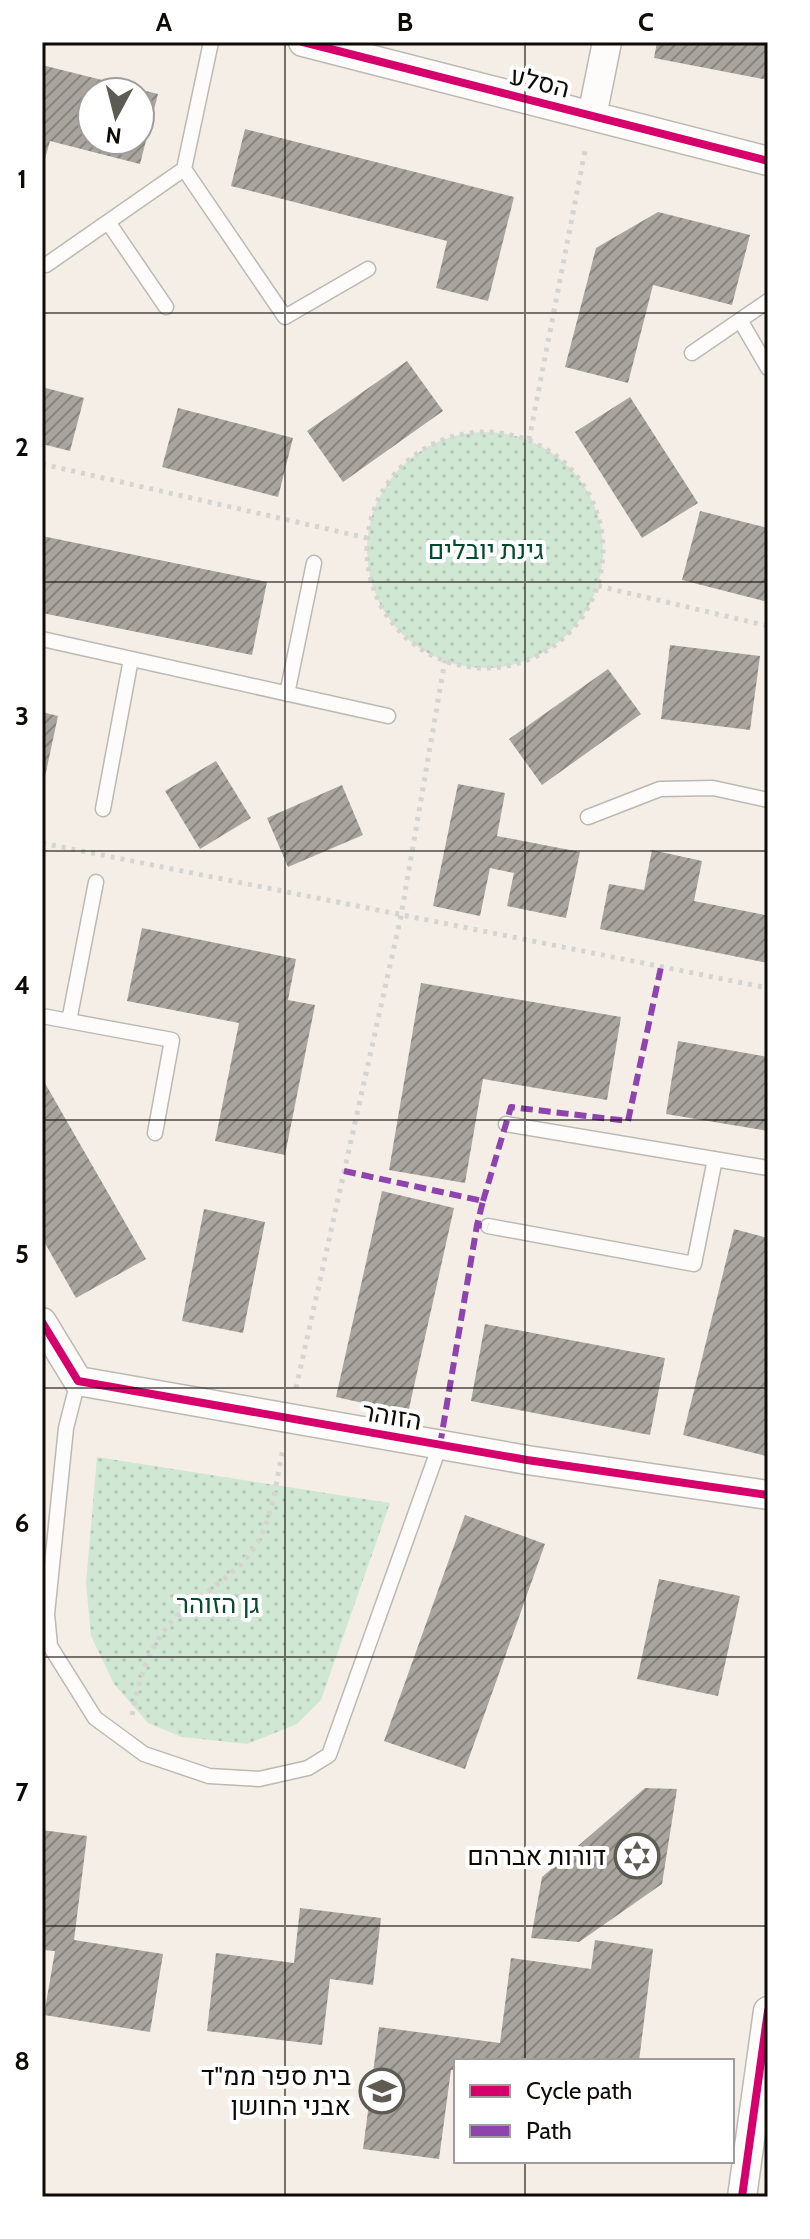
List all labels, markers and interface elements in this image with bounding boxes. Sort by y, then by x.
text: A [156,6,173,38]
text: B [397,6,413,38]
text: C [638,6,654,38]
street label: הסלע [507,59,573,105]
north arrow [76,76,156,156]
text: N [104,121,123,150]
text: 1 [17,163,27,195]
text: 2 [15,431,29,463]
park label: גינת יובלים [428,534,544,566]
text: 3 [15,700,29,732]
text: 4 [14,969,30,1001]
text: 5 [15,1238,29,1270]
street label: הזוהר [360,1395,424,1437]
text: 6 [15,1507,29,1539]
park label: גן הזוהר [176,1588,260,1620]
text: 7 [15,1776,29,1808]
synagogue icon: דורות אברהם [613,1832,661,1880]
place label: דורות אברהם [467,1840,606,1872]
text: 8 [14,2045,30,2077]
legend [454,2059,734,2163]
place label: בית ספר ממ"ד אבני החושן [201,2060,351,2122]
school or university icon: בית ספר ממ"ד אבני החושן [358,2067,406,2115]
text: Cycle path [526,2076,632,2105]
text: Path [526,2116,572,2145]

